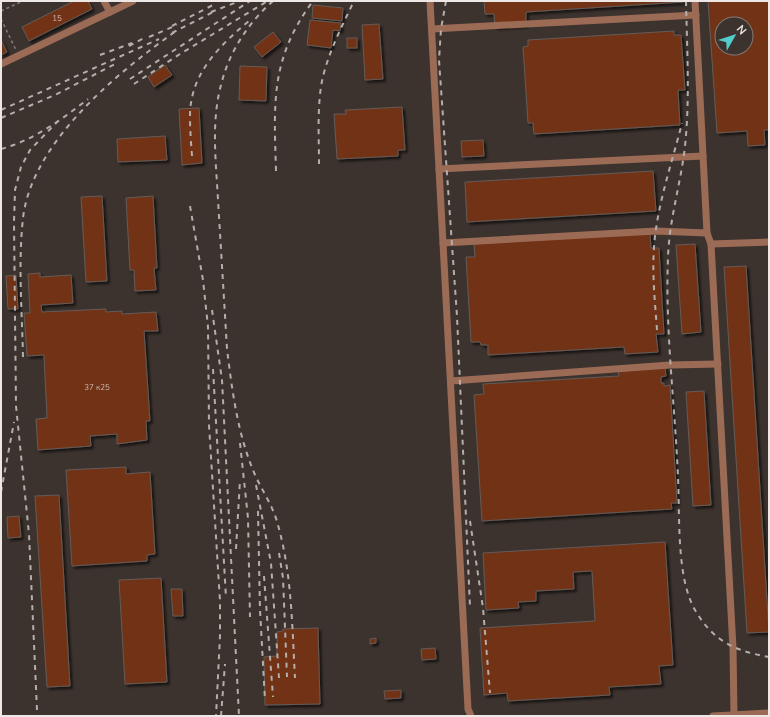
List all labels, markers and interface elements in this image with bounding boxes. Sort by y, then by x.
house number: 15 [52,13,62,24]
north arrow [714,16,754,56]
text: N [733,22,750,38]
house number: 37 к25 [84,382,110,393]

